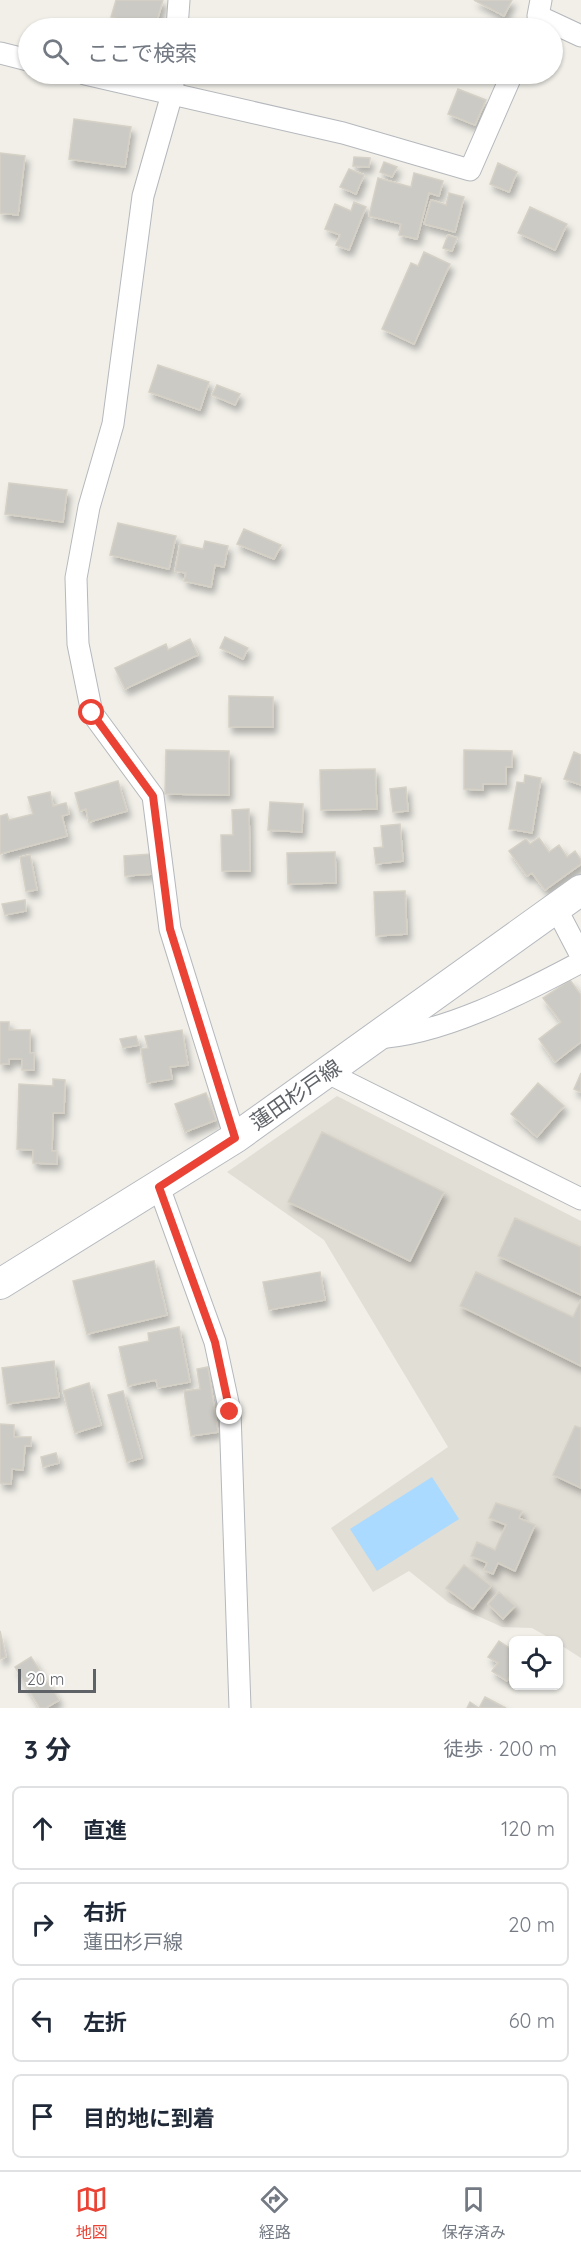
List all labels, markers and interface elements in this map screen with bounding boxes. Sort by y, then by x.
search box [18,18,563,84]
icon: search [39,35,72,68]
text: ここで検索 [87,39,197,67]
route start [78,699,104,725]
street label: 蓮田杉戸線 [245,1053,346,1135]
route end [216,1398,242,1424]
map controls [509,1636,563,1690]
button: locate [509,1636,563,1690]
scale bar [18,1666,96,1694]
text: 20 m [27,1669,64,1689]
text: 3 分 [24,1733,71,1766]
text: 徒歩 · 200 m [444,1736,557,1761]
icon: ahead [26,1812,59,1845]
text: 直進 [83,1816,127,1844]
text: 120 m [501,1816,555,1841]
text: 右折 [83,1898,127,1926]
icon: right [26,1908,59,1941]
text: 20 m [508,1912,555,1937]
text: 蓮田杉戸線 [83,1929,183,1954]
icon: left [26,2004,59,2037]
text: 左折 [83,2008,127,2036]
text: 60 m [509,2008,555,2033]
icon: arrive [26,2100,59,2133]
text: 目的地に到着 [83,2104,215,2132]
tab: 地図 [75,2183,108,2243]
tab: 経路 [258,2183,291,2243]
tab: 保存済み [442,2183,506,2243]

